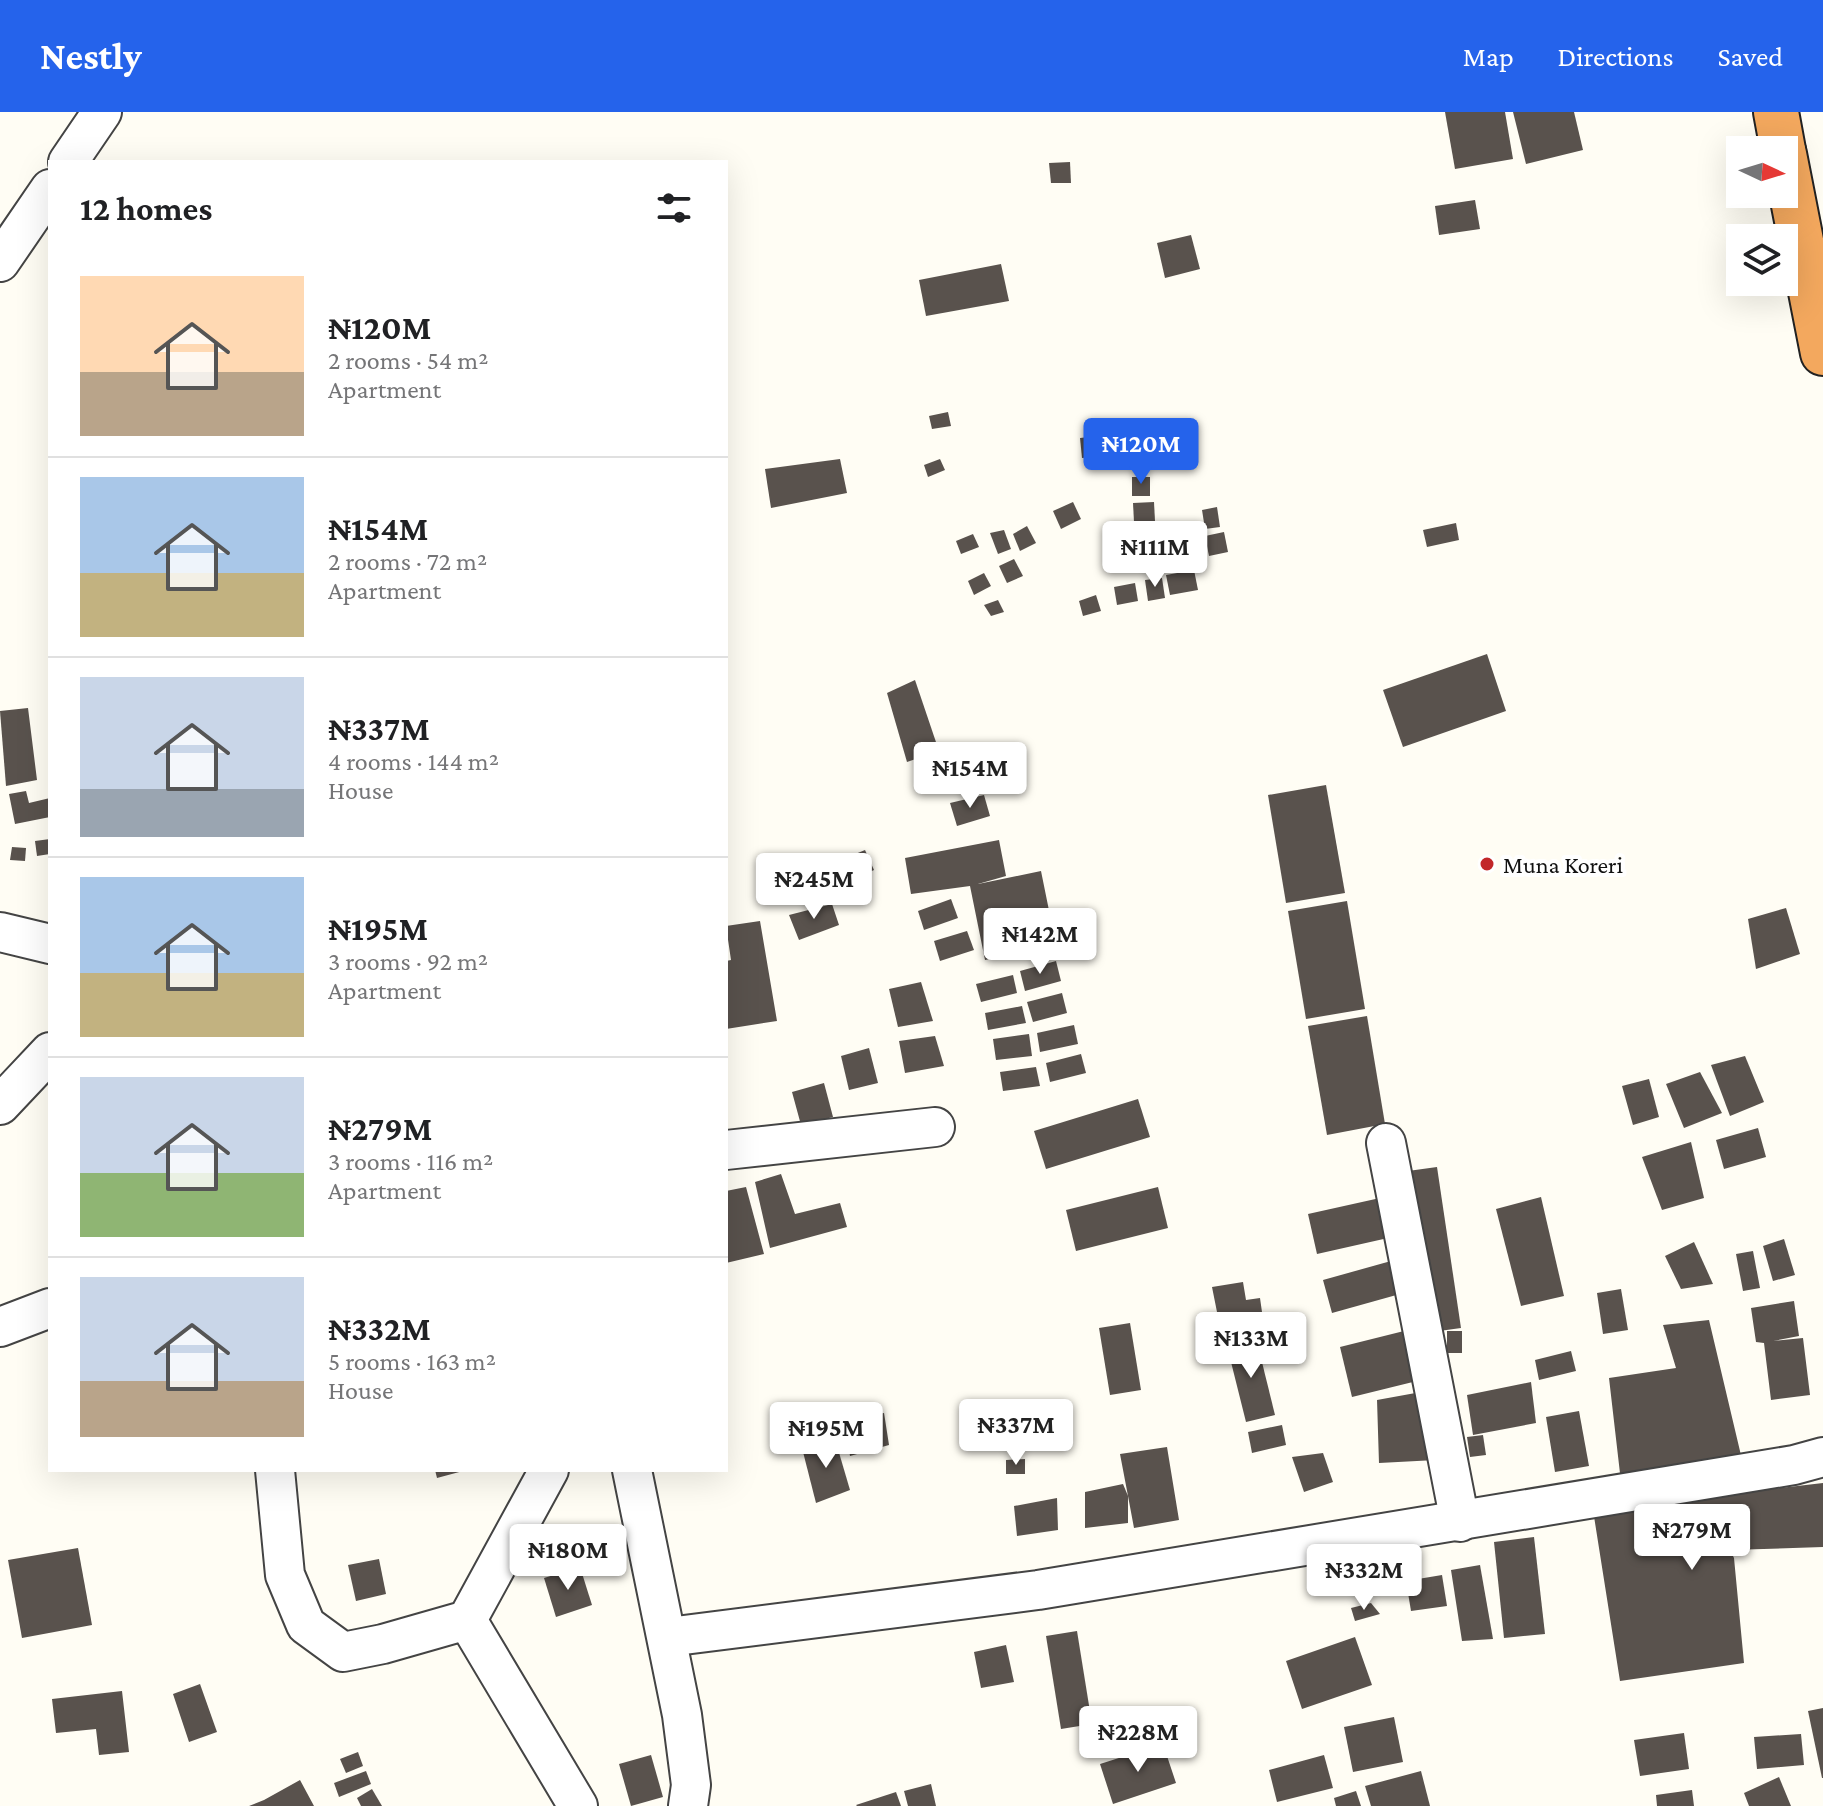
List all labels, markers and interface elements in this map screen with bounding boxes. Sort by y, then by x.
text: Nestly [40,35,142,77]
text: Map [1463,41,1514,72]
text: Directions [1558,41,1673,72]
text: Saved [1717,41,1783,72]
north arrow [1726,136,1798,208]
map controls [1726,136,1798,296]
icon: filters [652,186,696,230]
text: 12 homes [80,190,212,227]
button: layers [1726,224,1798,296]
icon: home [144,308,240,404]
text: ₦120M [328,309,431,346]
text: 2 rooms · 54 m² [328,346,488,375]
text: Apartment [328,375,441,404]
pin: ₦120M [1085,418,1197,486]
text: ₦120M [1102,429,1181,458]
icon: home [144,509,240,605]
text: ₦154M [328,510,428,547]
pin: ₦111M [1099,521,1211,589]
text: ₦111M [1120,532,1190,561]
text: 2 rooms · 72 m² [328,547,487,576]
text: Apartment [328,576,441,605]
icon: home [144,709,240,805]
text: ₦337M [328,710,430,747]
pin: ₦154M [914,742,1026,810]
text: 4 rooms · 144 m² [328,747,499,776]
text: ₦154M [932,753,1008,782]
text: House [328,776,393,805]
place label: Muna Koreri [1503,851,1623,878]
pin: ₦245M [758,853,870,921]
marker: Muna Koreri [1478,855,1496,873]
text: ₦245M [774,864,854,893]
pin: ₦142M [984,908,1096,976]
icon: home [144,909,240,1005]
text: ₦195M [328,910,428,947]
text: ₦142M [1002,919,1078,948]
text: 3 rooms · 92 m² [328,947,488,976]
text: Apartment [328,976,441,1005]
icon: home [144,1109,240,1205]
text: ₦279M [328,1110,432,1147]
text: 3 rooms · 116 m² [328,1147,493,1176]
text: Apartment [328,1176,441,1205]
icon: home [144,1309,240,1405]
text: ₦332M [328,1310,431,1347]
pin: ₦133M [1195,1312,1307,1380]
text: ₦133M [1213,1323,1289,1352]
text: 5 rooms · 163 m² [328,1347,496,1376]
text: House [328,1376,393,1405]
pin: ₦337M [960,1399,1072,1467]
pin: ₦195M [770,1402,882,1470]
text: ₦337M [977,1410,1055,1439]
text: ₦195M [788,1413,864,1442]
pin: ₦279M [1636,1504,1748,1572]
text: ₦279M [1652,1515,1732,1544]
pin: ₦180M [512,1524,624,1592]
text: ₦180M [528,1535,608,1564]
pin: ₦332M [1308,1544,1420,1612]
text: ₦332M [1325,1555,1403,1584]
pin: ₦228M [1082,1706,1194,1774]
text: ₦228M [1097,1717,1179,1746]

